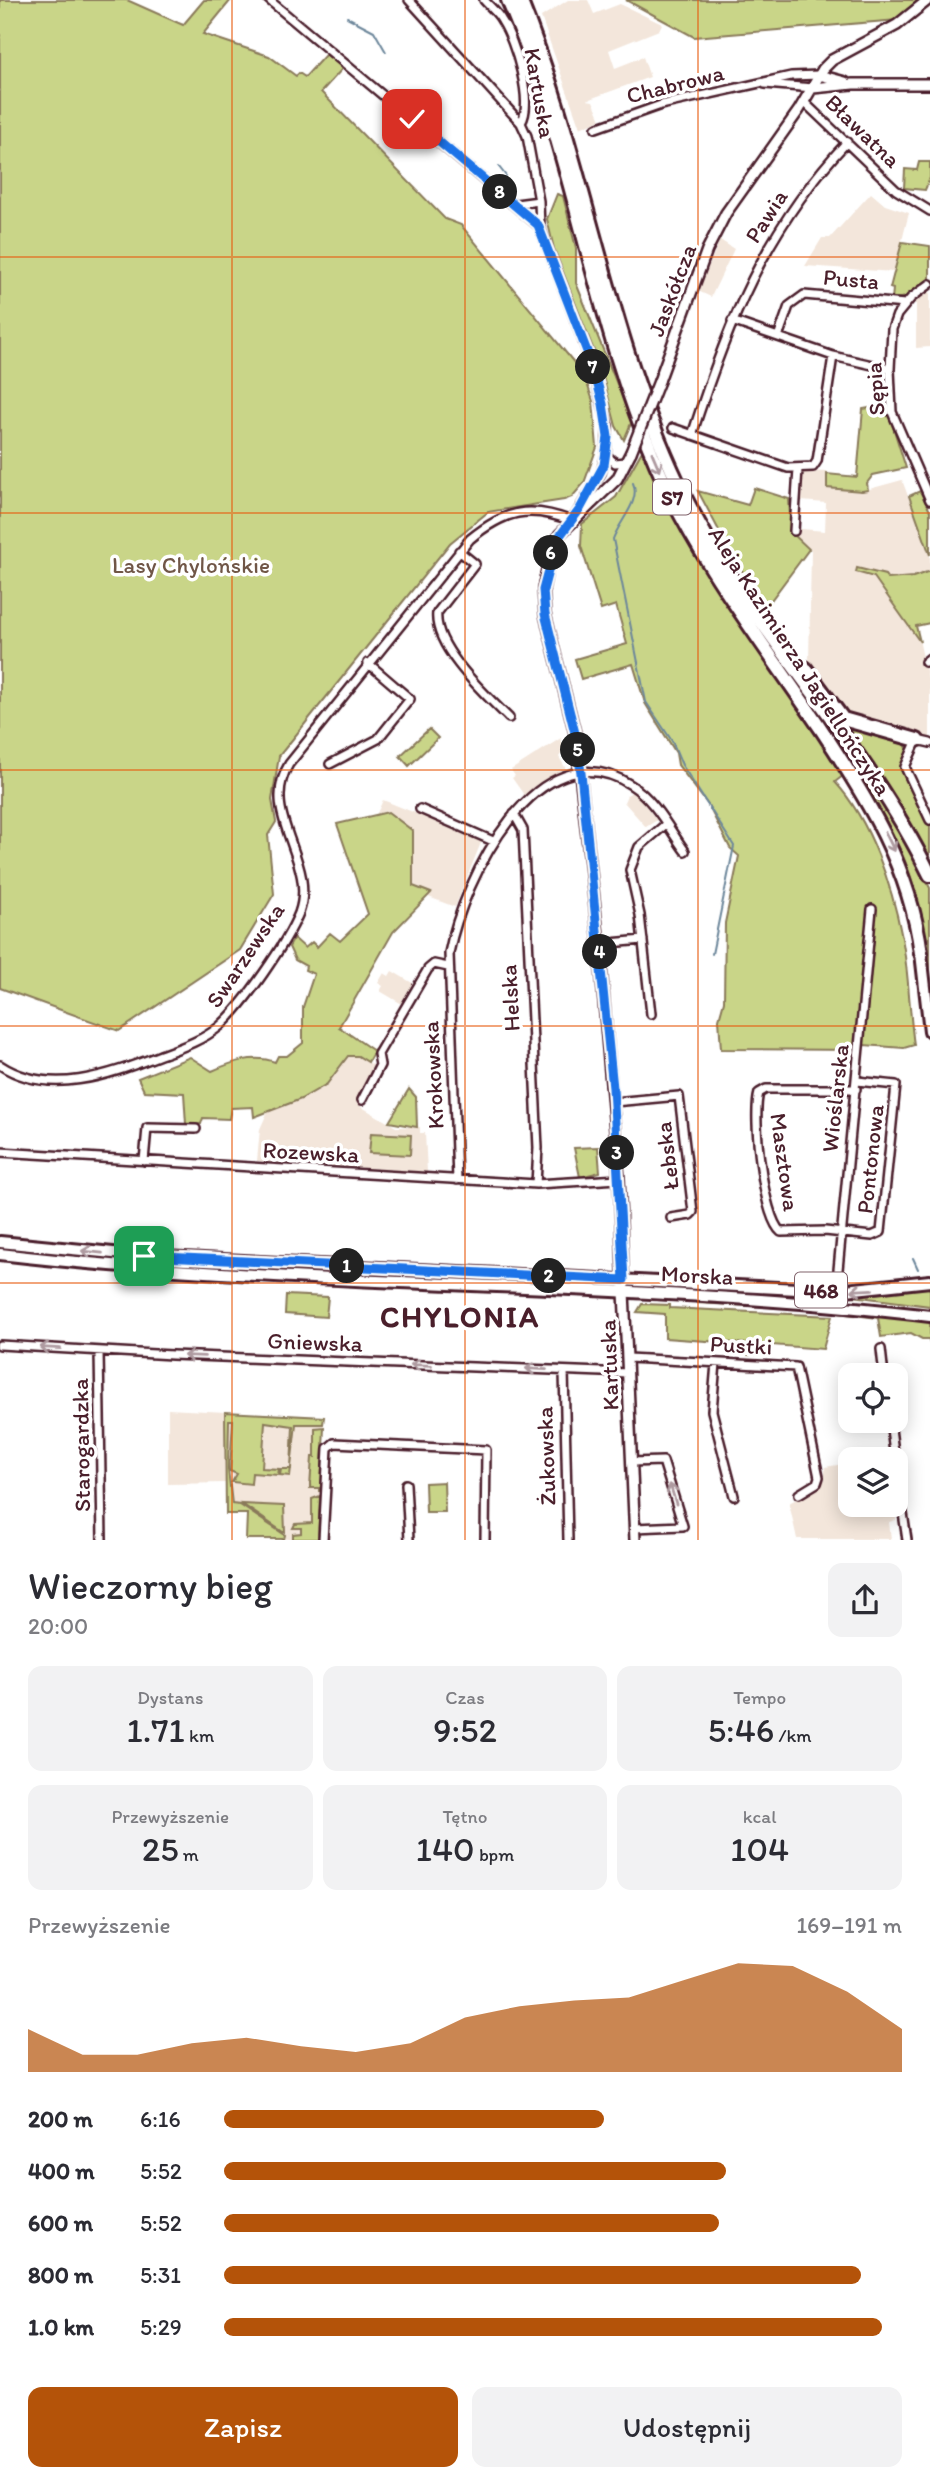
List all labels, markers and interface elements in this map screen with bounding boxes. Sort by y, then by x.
street label: Kartuska [518,46,562,140]
street label: Chabrowa [623,58,727,110]
street label: Bławatna [819,88,907,174]
pin [382,89,442,149]
icon: check [393,100,431,138]
pin: 8 [482,174,518,210]
text: 8 [494,180,505,203]
street label: Pawia [738,184,794,248]
street label: Jaskółcza [642,240,702,340]
street label: Pusta [822,263,880,295]
pin: 7 [576,350,610,384]
text: 7 [588,355,597,378]
street label: Sępia [859,361,891,417]
one-way arrow [650,450,663,472]
road number: S7 [653,480,691,514]
street label: Aleja Kazimierza Jagiellończyka [702,521,898,801]
pin: 6 [534,536,568,570]
text: 6 [545,541,556,564]
park label: Lasy Chylońskie [112,551,270,579]
pin: 5 [560,732,596,768]
text: 5 [573,738,582,761]
one-way arrow [884,831,897,852]
street label: Swarzewska [200,897,290,1013]
pin: 4 [582,934,618,970]
text: 4 [594,940,605,963]
street label: Helska [494,964,526,1032]
street label: Krokowska [416,1020,450,1130]
street label: Wioślarska [815,1042,855,1154]
street label: Pontonowa [850,1103,890,1215]
street label: Masztowa [764,1111,806,1213]
street label: Łebska [649,1120,685,1192]
street label: Rozewska [262,1135,360,1169]
pin: 3 [600,1136,634,1170]
text: 3 [611,1141,622,1164]
pin [114,1226,174,1286]
icon: arrive [125,1237,163,1275]
one-way arrow [81,1245,103,1258]
pin: 1 [330,1248,364,1284]
text: 1 [342,1254,351,1277]
pin: 2 [532,1258,566,1294]
street label: Morska [660,1259,734,1291]
text: 2 [544,1264,554,1287]
road number: 468 [795,1272,847,1308]
one-way arrow [851,1283,874,1296]
district label: CHYLONIA [380,1298,540,1335]
street label: Kartuska [593,1319,625,1411]
street label: Gniewska [267,1326,363,1358]
street label: Pustki [709,1329,773,1361]
one-way arrow [39,1341,62,1354]
one-way arrow [182,1349,205,1362]
one-way arrow [410,1358,433,1371]
one-way arrow [524,1363,547,1376]
map controls [838,1363,908,1517]
button: locate [838,1363,908,1433]
street label: Starogardzka [66,1378,96,1512]
street label: Żukowska [530,1406,562,1506]
button: layers [838,1447,908,1517]
one-way arrow [666,1483,679,1505]
text: Wieczorny bieg [28,1563,273,1609]
button: share [828,1563,902,1637]
text: 20:00 [28,1612,88,1640]
text: Dystans [137,1686,203,1709]
text: Czas [445,1686,485,1709]
text: Tempo [733,1686,786,1709]
text: 1.71 [126,1709,185,1751]
text: 9:52 [433,1709,497,1751]
text: 5:46 [708,1709,774,1751]
text: km [185,1724,214,1747]
text: /km [774,1724,812,1747]
text: Przewyższenie [111,1805,229,1828]
text: Tętno [443,1805,487,1828]
text: kcal [743,1805,777,1828]
text: 25 [142,1828,179,1870]
text: 140 [416,1828,475,1870]
text: 104 [730,1828,789,1870]
text: m [179,1843,199,1866]
text: bpm [475,1843,514,1866]
text: Przewyższenie [28,1911,170,1939]
text: 169–191 m [796,1911,902,1939]
text: 200 m [28,2105,93,2133]
text: 6:16 [140,2105,181,2133]
text: 400 m [28,2157,95,2185]
text: 5:52 [140,2157,182,2185]
text: 600 m [28,2209,93,2237]
text: 5:52 [140,2209,182,2237]
text: 800 m [28,2261,93,2289]
text: 5:31 [140,2261,181,2289]
text: 1.0 km [28,2313,94,2341]
text: 5:29 [140,2313,182,2341]
button: Zapisz [28,2387,458,2467]
button: Udostępnij [472,2387,902,2467]

